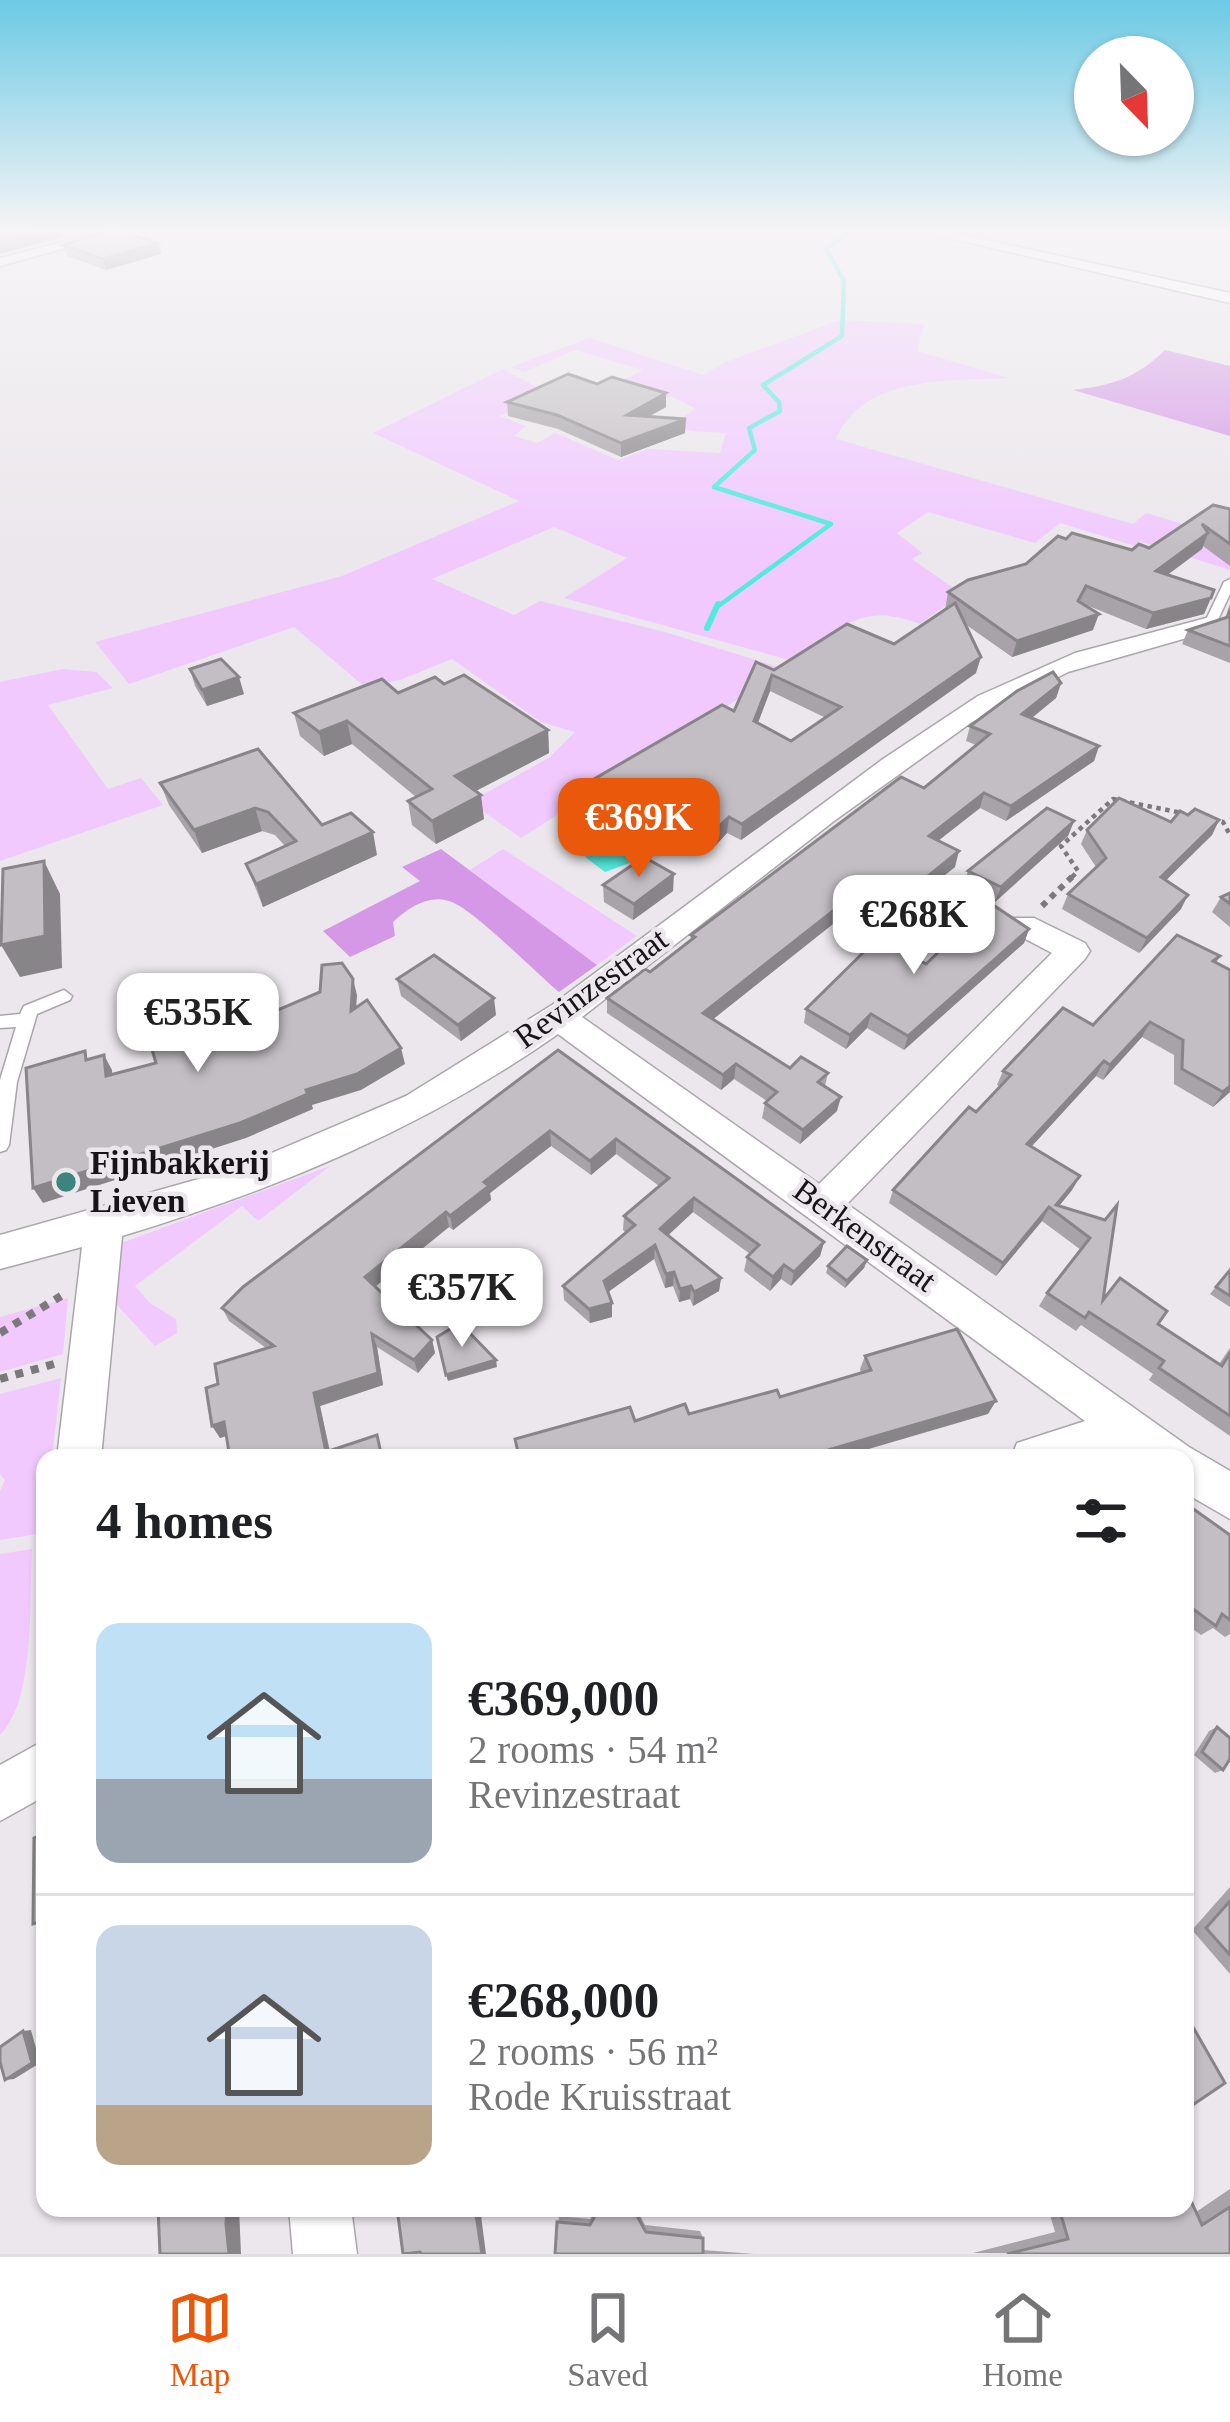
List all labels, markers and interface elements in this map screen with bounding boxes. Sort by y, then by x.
north arrow [1074,36,1194,156]
map controls [1074,36,1194,156]
pin: €369K [555,778,723,880]
text: €369K [585,795,693,838]
pin: €268K [830,875,998,977]
text: €268K [860,892,968,935]
street label: Revinzestraat [508,921,674,1055]
pin: €535K [114,973,282,1075]
text: €535K [144,990,252,1033]
place label: Fijnbakkerij Lieven [90,1145,270,1219]
marker: Fijnbakkerij Lieven [53,1169,79,1195]
street label: Berkenstraat [787,1171,943,1299]
pin: €357K [378,1248,546,1350]
text: €357K [408,1265,516,1308]
icon: filters [1068,1488,1134,1554]
text: 4 homes [96,1493,273,1549]
text: €369,000 [468,1670,659,1726]
icon: home [192,1671,336,1815]
text: 2 rooms · 54 m² [468,1728,718,1771]
text: Revinzestraat [468,1773,680,1816]
text: €268,000 [468,1972,659,2028]
icon: home [192,1973,336,2117]
text: 2 rooms · 56 m² [468,2030,718,2073]
text: Rode Kruisstraat [468,2075,731,2118]
tab: Map [167,2285,233,2394]
tab: Saved [567,2285,648,2394]
tab: Home [982,2285,1063,2394]

